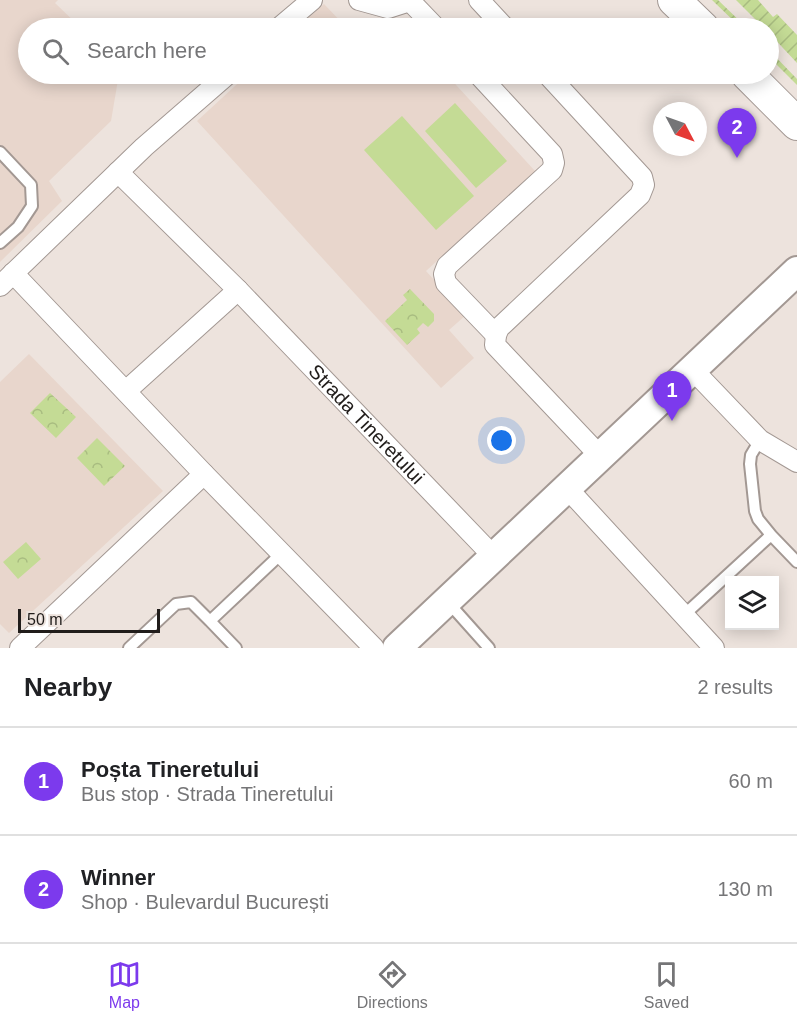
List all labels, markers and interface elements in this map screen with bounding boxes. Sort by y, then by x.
search box [18,18,779,84]
icon: search [39,35,72,68]
text: Search here [87,38,207,63]
north arrow [653,102,707,156]
pin: 2 [718,108,756,158]
street label: Strada Tineretului [304,360,429,488]
pin: 1 [652,372,692,421]
your location [487,426,516,455]
map controls [725,576,779,630]
button: layers [725,576,779,630]
scale bar [18,606,160,634]
text: 50 m [27,611,63,628]
text: Nearby [24,672,112,702]
text: 2 results [697,676,773,698]
text: Poșta Tineretului [81,757,259,782]
text: 1 [38,770,49,792]
text: 60 m [729,770,773,792]
text: Bus stop · Strada Tineretului [81,783,333,805]
text: Winner [81,865,155,890]
text: 2 [38,878,49,900]
text: 130 m [717,878,773,900]
text: Shop · Bulevardul București [81,891,329,913]
tab: Map [108,958,141,1012]
tab: Directions [357,958,428,1012]
tab: Saved [644,958,689,1012]

